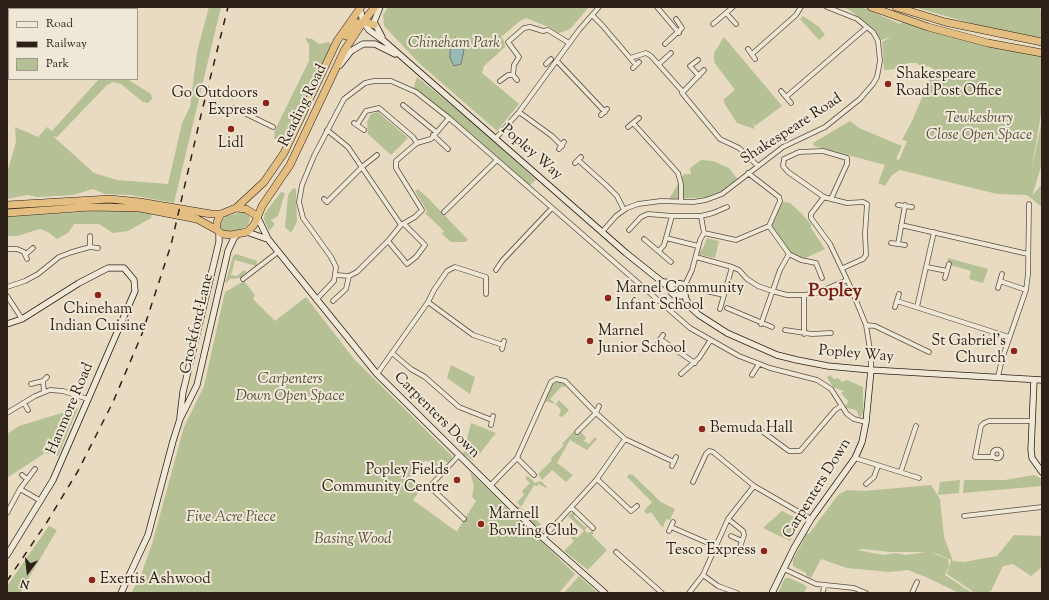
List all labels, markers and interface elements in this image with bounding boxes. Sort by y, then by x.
legend [8,8,138,80]
text: Road [46,15,73,33]
text: Railway [46,35,87,53]
park label: Chineham Park [408,35,500,53]
text: Park [46,55,69,73]
street label: Reading Road [276,62,332,150]
place label: Shakespeare Road Post Office [896,66,1002,101]
marker: Shakespeare Road Post Office [883,79,893,89]
place label: Go Outdoors Express [172,85,258,120]
street label: Shakespeare Road [738,91,846,169]
marker: Go Outdoors Express [261,98,271,108]
park label: Tewkesbury Close Open Space [926,110,1032,145]
street label: Popley Way [497,121,565,185]
marker: Lidl [226,124,236,134]
place label: Lidl [218,135,244,153]
street label: Crockford Lane [178,272,218,376]
place label: Marnel Community Infant School [616,280,744,315]
district label: Popley [808,282,862,304]
marker: Chineham Indian Cuisine [93,290,103,300]
marker: Marnel Community Infant School [603,293,613,303]
place label: Chineham Indian Cuisine [50,301,146,336]
place label: Marnel Junior School [598,323,686,358]
place label: St Gabriel's Church [931,333,1006,368]
marker: Marnel Junior School [585,336,595,346]
street label: Popley Way [818,343,894,367]
marker: St Gabriel's Church [1009,346,1019,356]
street label: Hanmore Road [44,361,98,457]
street label: Carpenters Down [389,369,483,463]
park label: Carpenters Down Open Space [235,371,345,406]
place label: Bemuda Hall [710,420,793,438]
marker: Bemuda Hall [697,424,707,434]
street label: Carpenters Down [780,436,856,542]
place label: Popley Fields Community Centre [322,462,449,497]
marker: Popley Fields Community Centre [452,475,462,485]
place label: Marnell Bowling Club [489,506,578,541]
park label: Five Acre Piece [186,509,276,527]
marker: Marnell Bowling Club [476,519,486,529]
park label: Basing Wood [314,531,392,549]
place label: Tesco Express [666,542,756,560]
marker: Tesco Express [759,546,769,556]
north arrow [8,552,48,592]
place label: Exertis Ashwood [100,571,211,589]
text: N [19,575,31,592]
marker: Exertis Ashwood [87,575,97,585]

